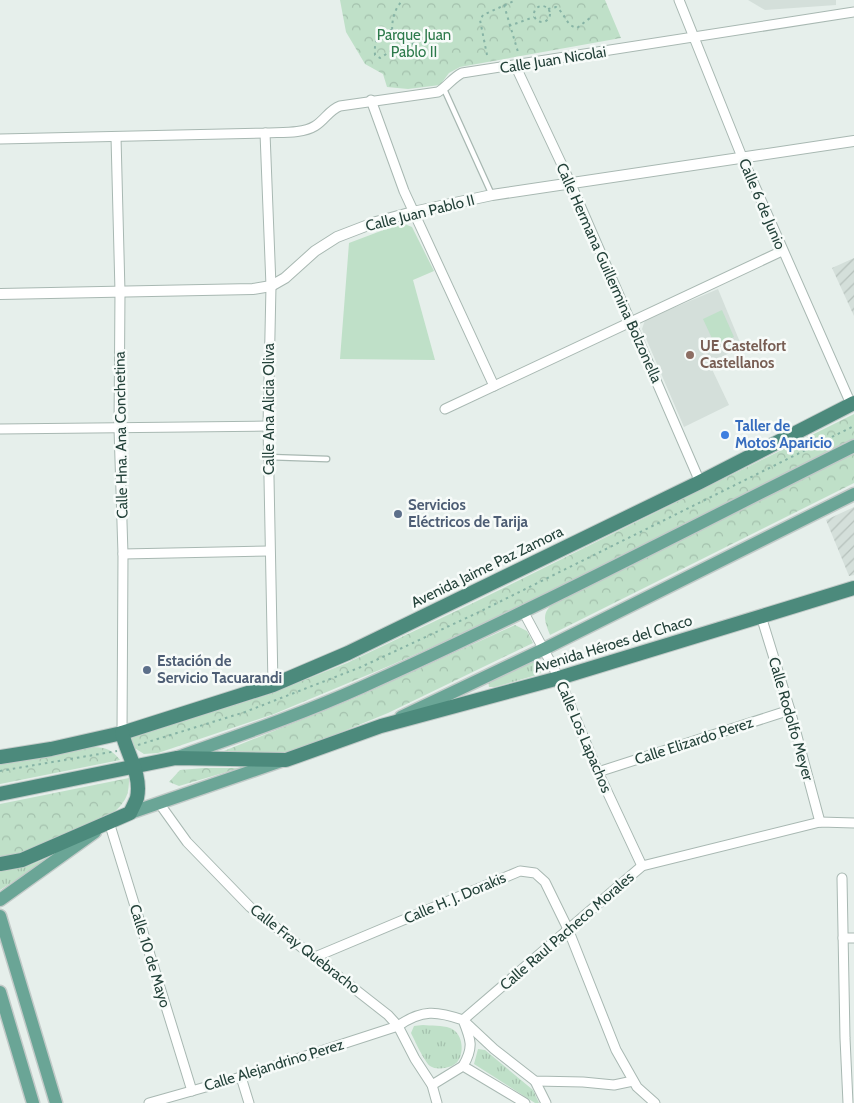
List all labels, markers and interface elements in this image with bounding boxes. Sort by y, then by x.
park label: Parque Juan Pablo II [377,26,451,61]
street label: Calle Juan Nicolai [499,43,607,77]
street label: Calle 6 de Junio [735,156,789,252]
street label: Calle Hermana Guillermina Bolzonella [552,160,666,386]
street label: Calle Juan Pablo II [364,191,476,235]
place label: UE Castelfort Castellanos [700,337,786,372]
street label: Calle Ana Alicia Oliva [260,342,278,475]
marker: UE Castelfort Castellanos [684,349,696,361]
street label: Calle Hna. Ana Conchetina [111,350,131,519]
place label: Taller de Motos Aparicio [735,417,833,452]
marker: Taller de Motos Aparicio [719,429,731,441]
place label: Servicios Eléctricos de Tarija [408,496,528,531]
marker: Servicios Eléctricos de Tarija [392,508,404,520]
street label: Avenida Jaime Paz Zamora [408,522,567,612]
street label: Avenida Héroes del Chaco [532,611,694,677]
place label: Estación de Servicio Tacuarandi [157,652,282,687]
street label: Calle Rodolfo Meyer [765,655,817,783]
marker: Estación de Servicio Tacuarandi [141,664,153,676]
street label: Calle Los Lapachos [552,679,616,795]
street label: Calle Elizardo Perez [632,713,756,769]
street label: Calle H. J. Dorakis [401,868,509,928]
street label: Calle Raul Pacheco Morales [496,868,638,994]
street label: Calle Fray Quebracho [246,900,364,998]
street label: Calle 10 de Mayo [126,902,174,1010]
street label: Calle Alejandrino Perez [202,1035,346,1095]

